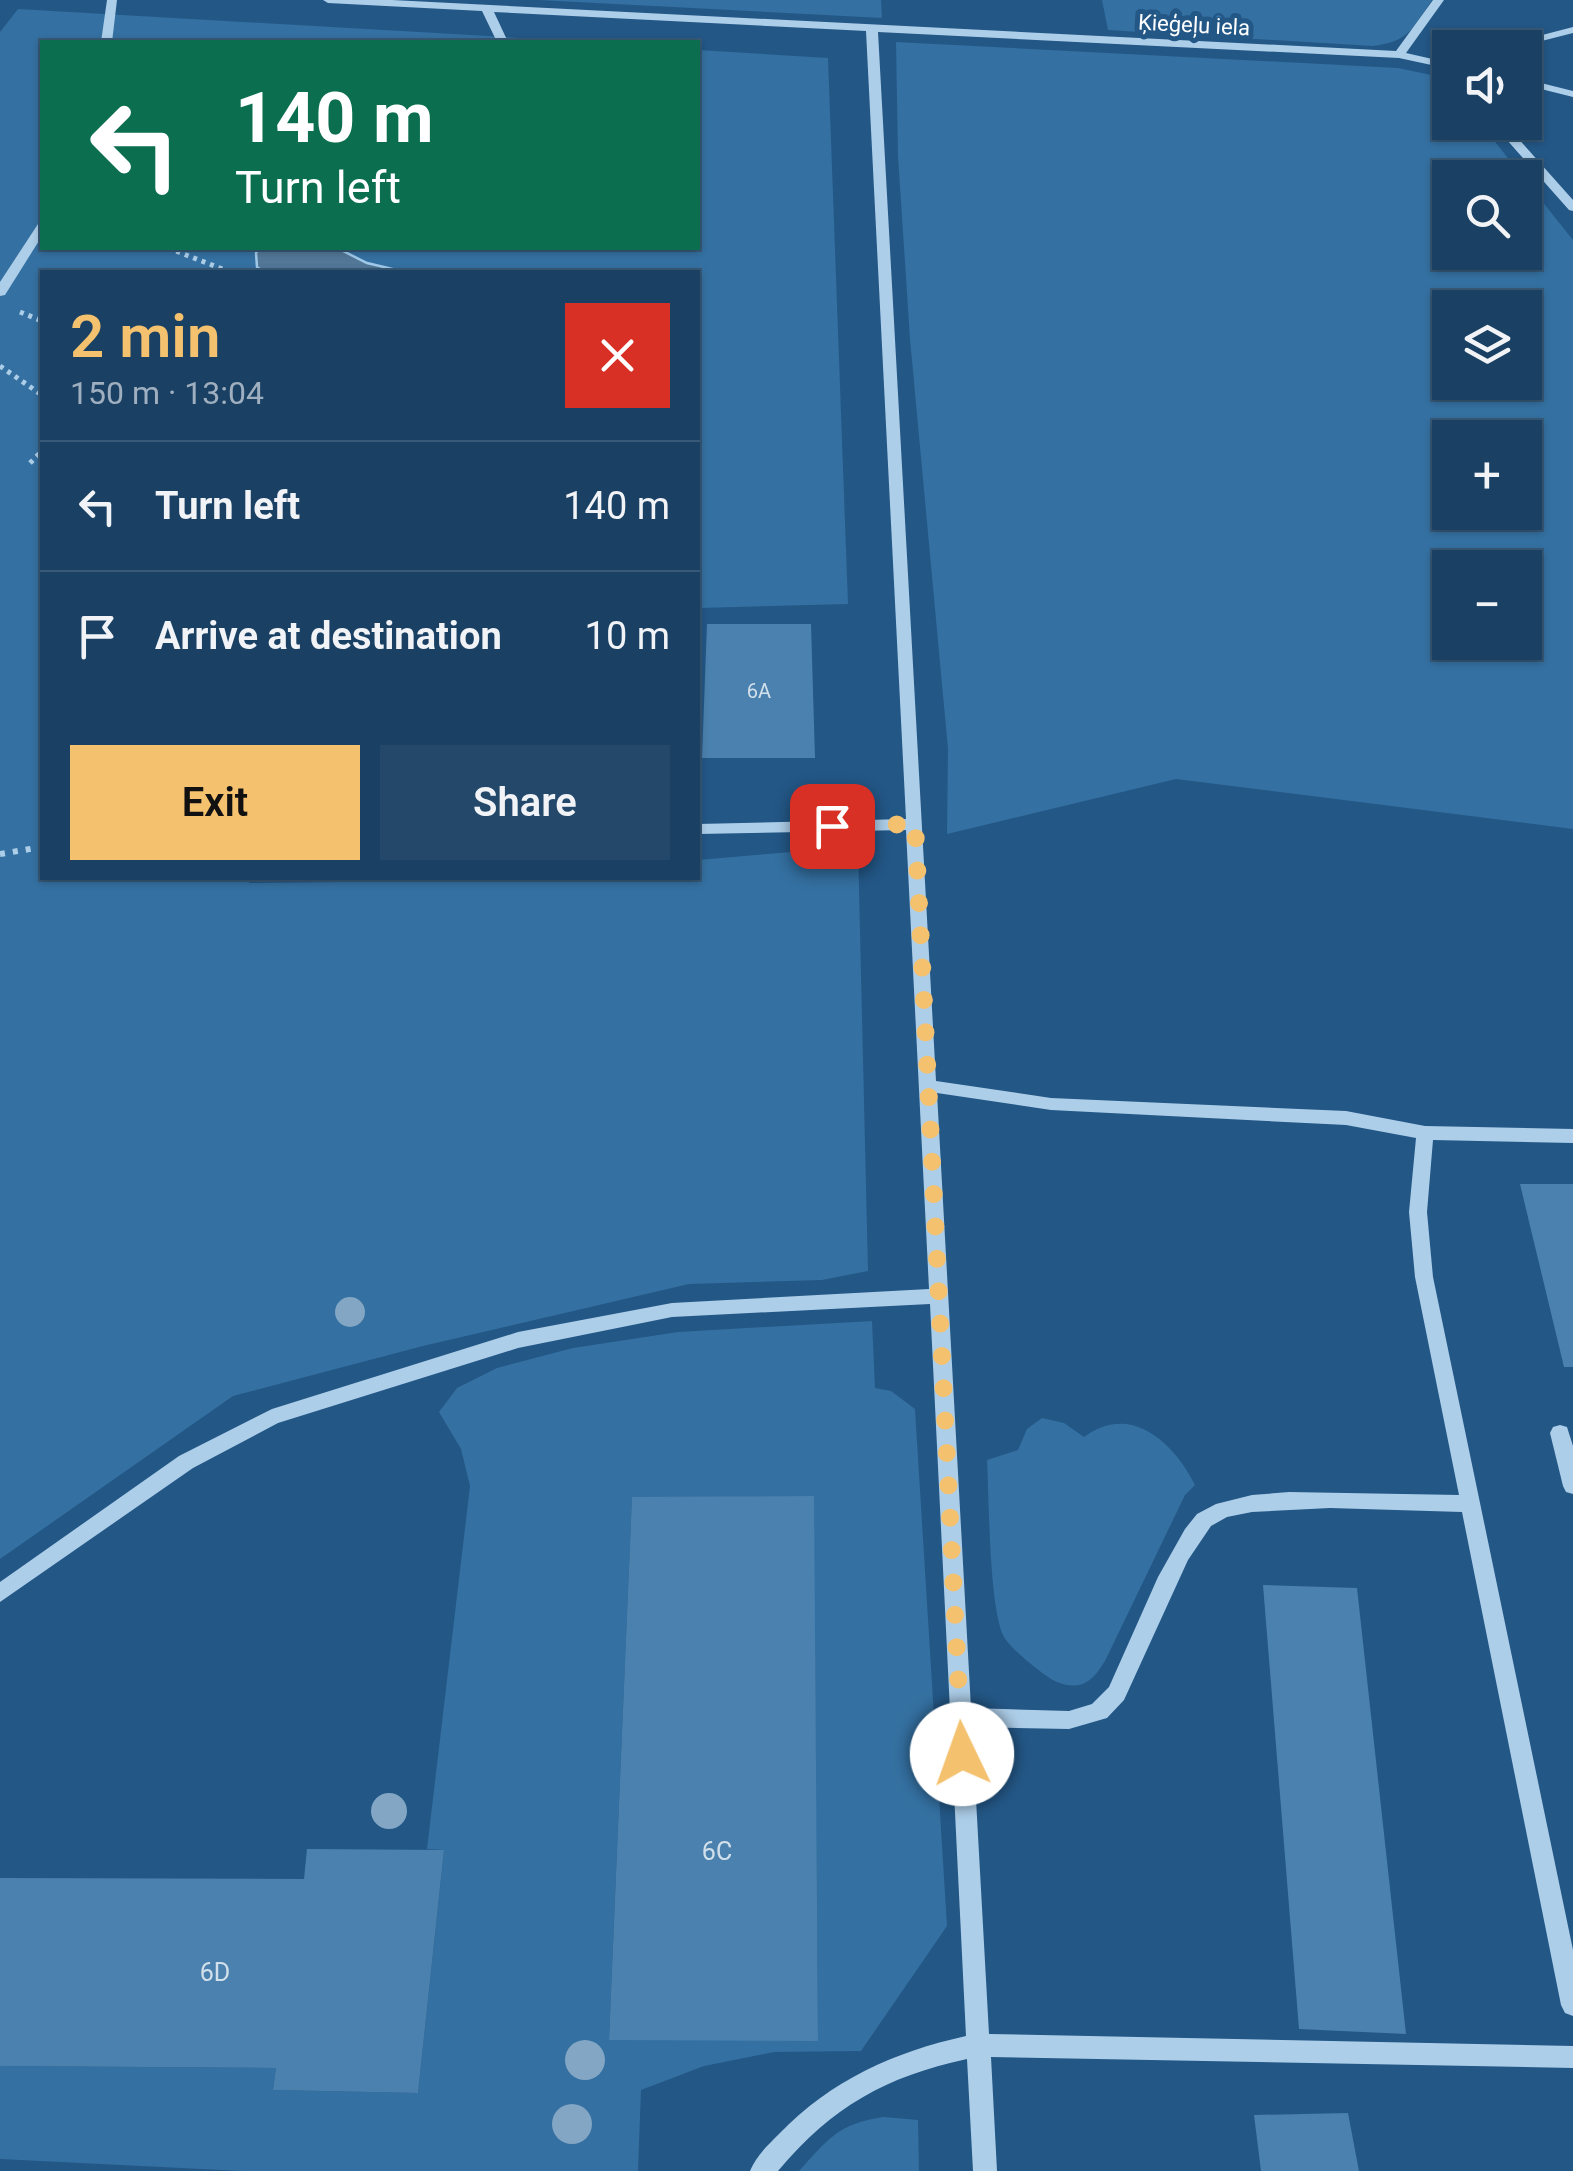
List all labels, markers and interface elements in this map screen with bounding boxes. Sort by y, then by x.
street label: Ķieģeļu iela [1137,10,1251,41]
map controls [1432,30,1542,660]
button: sound [1432,30,1542,140]
text: 140 m [235,77,434,159]
icon: left [70,80,200,210]
button: search [1432,160,1542,270]
text: Turn left [235,161,401,214]
button: layers [1432,290,1542,400]
text: 2 min [70,301,220,372]
button: close [565,303,670,408]
text: 150 m · 13:04 [70,374,264,412]
button: + [1432,420,1542,530]
icon: left [70,479,125,534]
text: Turn left [155,484,300,528]
text: 140 m [563,484,670,528]
button: − [1432,550,1542,660]
icon: arrive [70,609,125,664]
text: Arrive at destination [155,614,502,658]
text: 10 m [585,614,670,658]
house number: 6A [747,679,771,703]
button: Exit [70,745,360,860]
button: Share [380,745,670,860]
pin [790,784,875,869]
icon: arrive [805,799,860,854]
position arrow [910,1702,1014,1806]
house number: 6C [702,1837,732,1866]
house number: 6D [200,1958,230,1987]

